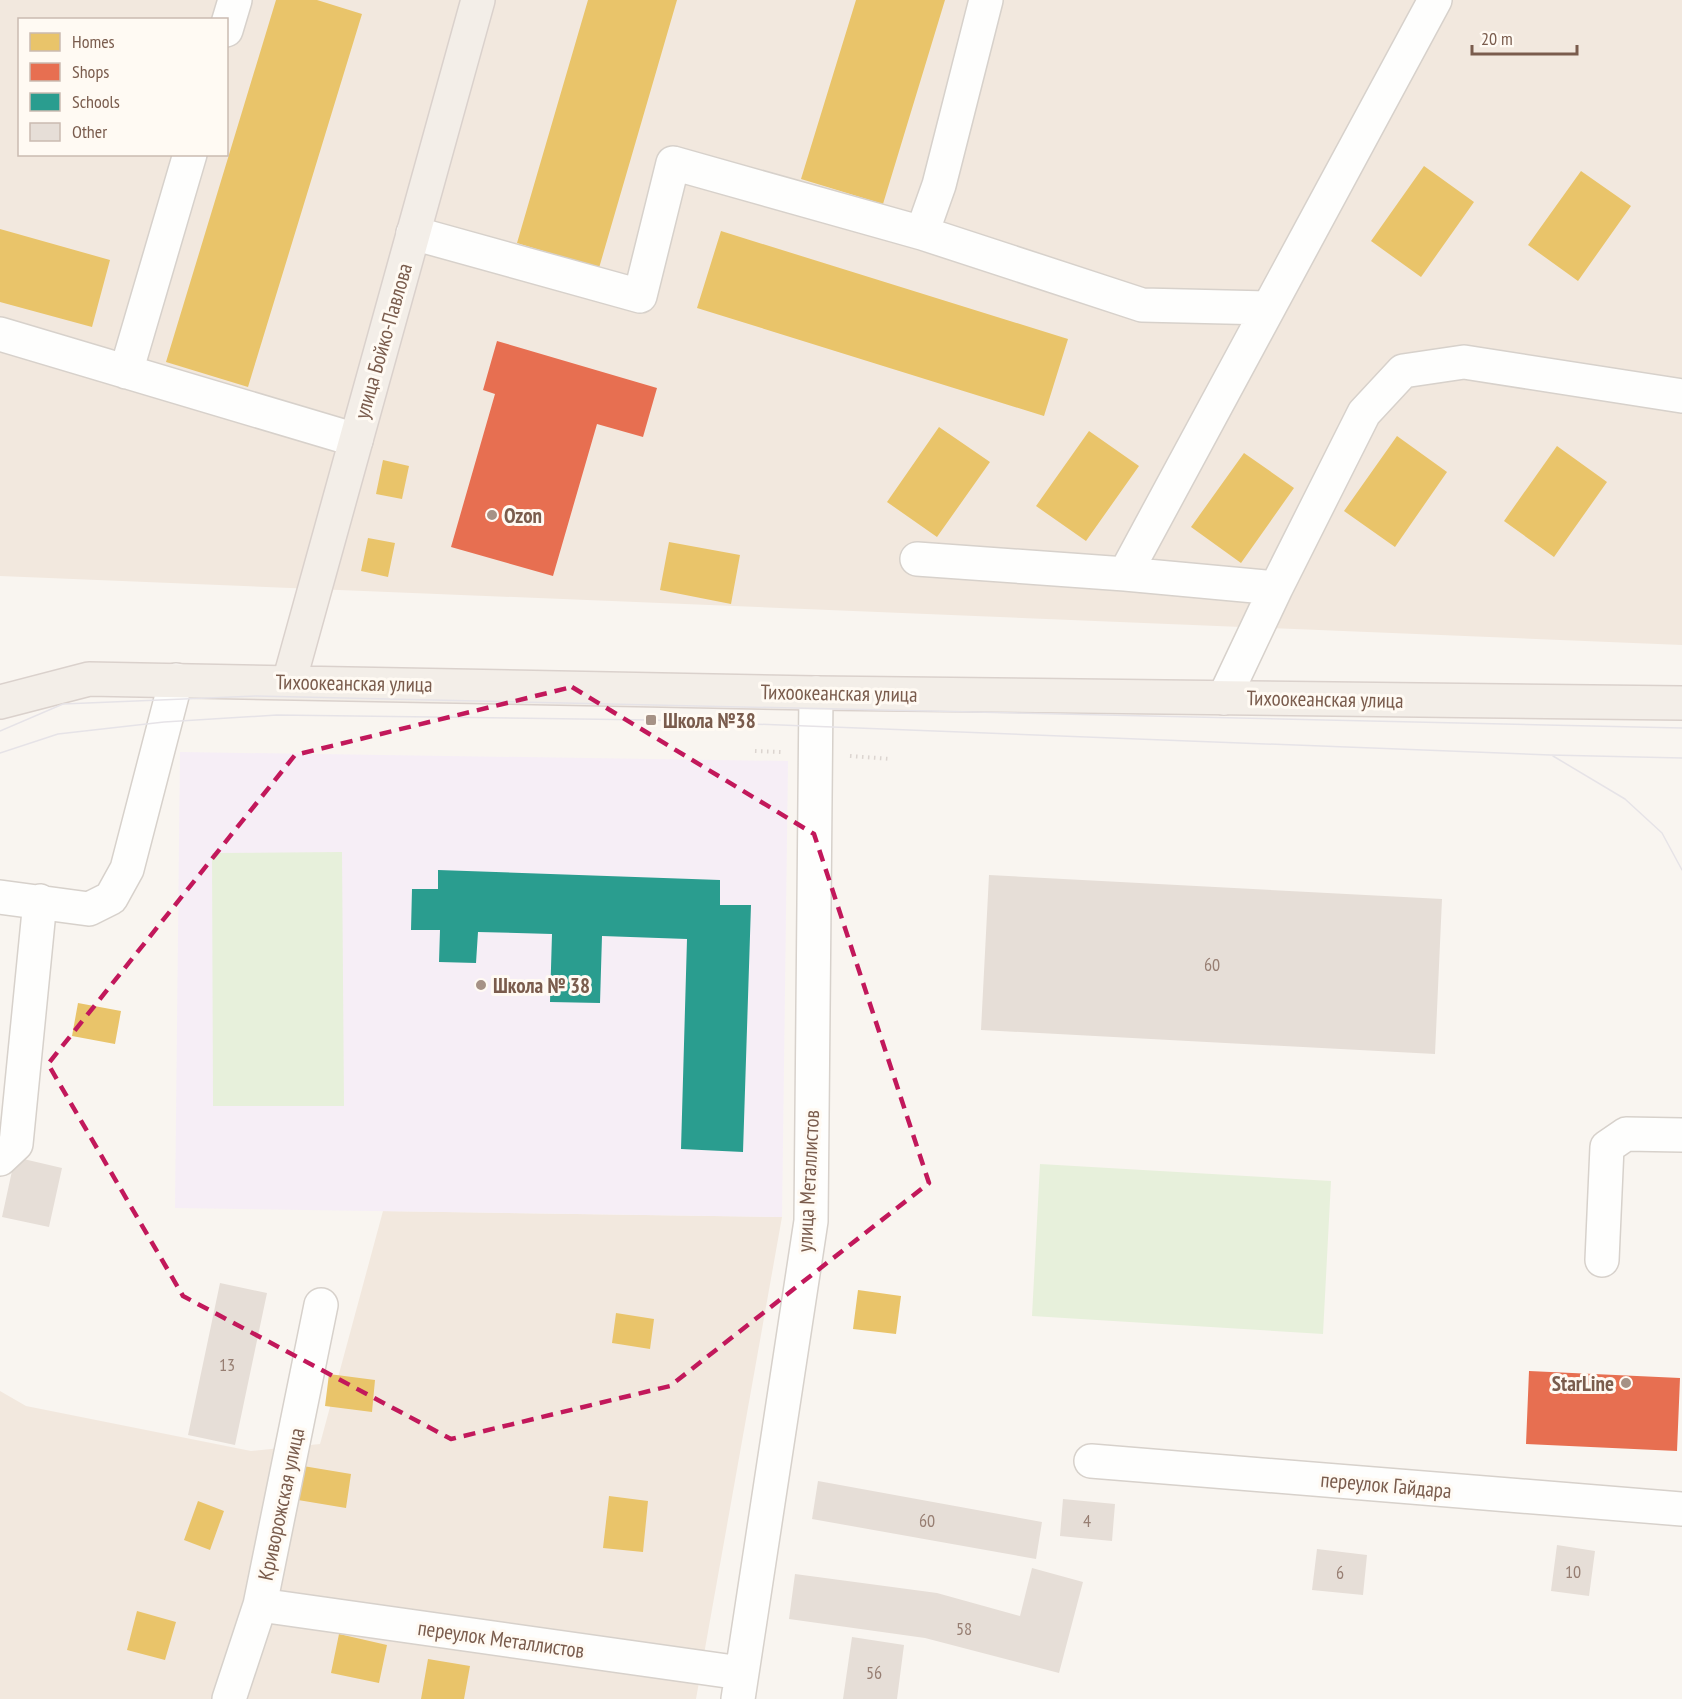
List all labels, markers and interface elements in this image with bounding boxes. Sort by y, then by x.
legend [18,18,228,156]
scale bar [1472,18,1577,56]
text: 20 m [1481,27,1513,50]
text: Homes [72,30,115,53]
text: Shops [72,60,109,83]
text: Schools [72,90,120,113]
text: Other [72,120,107,143]
street label: улица Бойко-Павлова [348,260,418,422]
place label: Ozon [504,502,542,529]
marker: Ozon [485,508,499,522]
street label: Тихоокеанская улица [275,668,433,698]
street label: Тихоокеанская улица [760,678,918,708]
street label: Тихоокеанская улица [1246,684,1404,714]
place label: Школа №38 [663,707,756,734]
marker: Школа №38 [644,713,658,727]
house number: 60 [1204,953,1220,976]
place label: Школа № 38 [493,972,590,999]
marker: Школа № 38 [474,978,488,992]
street label: улица Металлистов [791,1109,825,1253]
house number: 13 [219,1353,235,1376]
place label: StarLine [1552,1370,1614,1397]
marker: StarLine [1619,1376,1633,1390]
street label: Криворожская улица [252,1425,310,1583]
street label: переулок Гайдара [1319,1466,1453,1504]
house number: 60 [919,1509,935,1532]
house number: 4 [1083,1509,1091,1532]
house number: 10 [1565,1560,1581,1583]
house number: 6 [1336,1561,1344,1584]
street label: переулок Металлистов [416,1614,586,1664]
house number: 58 [956,1617,972,1640]
house number: 56 [866,1661,882,1684]

